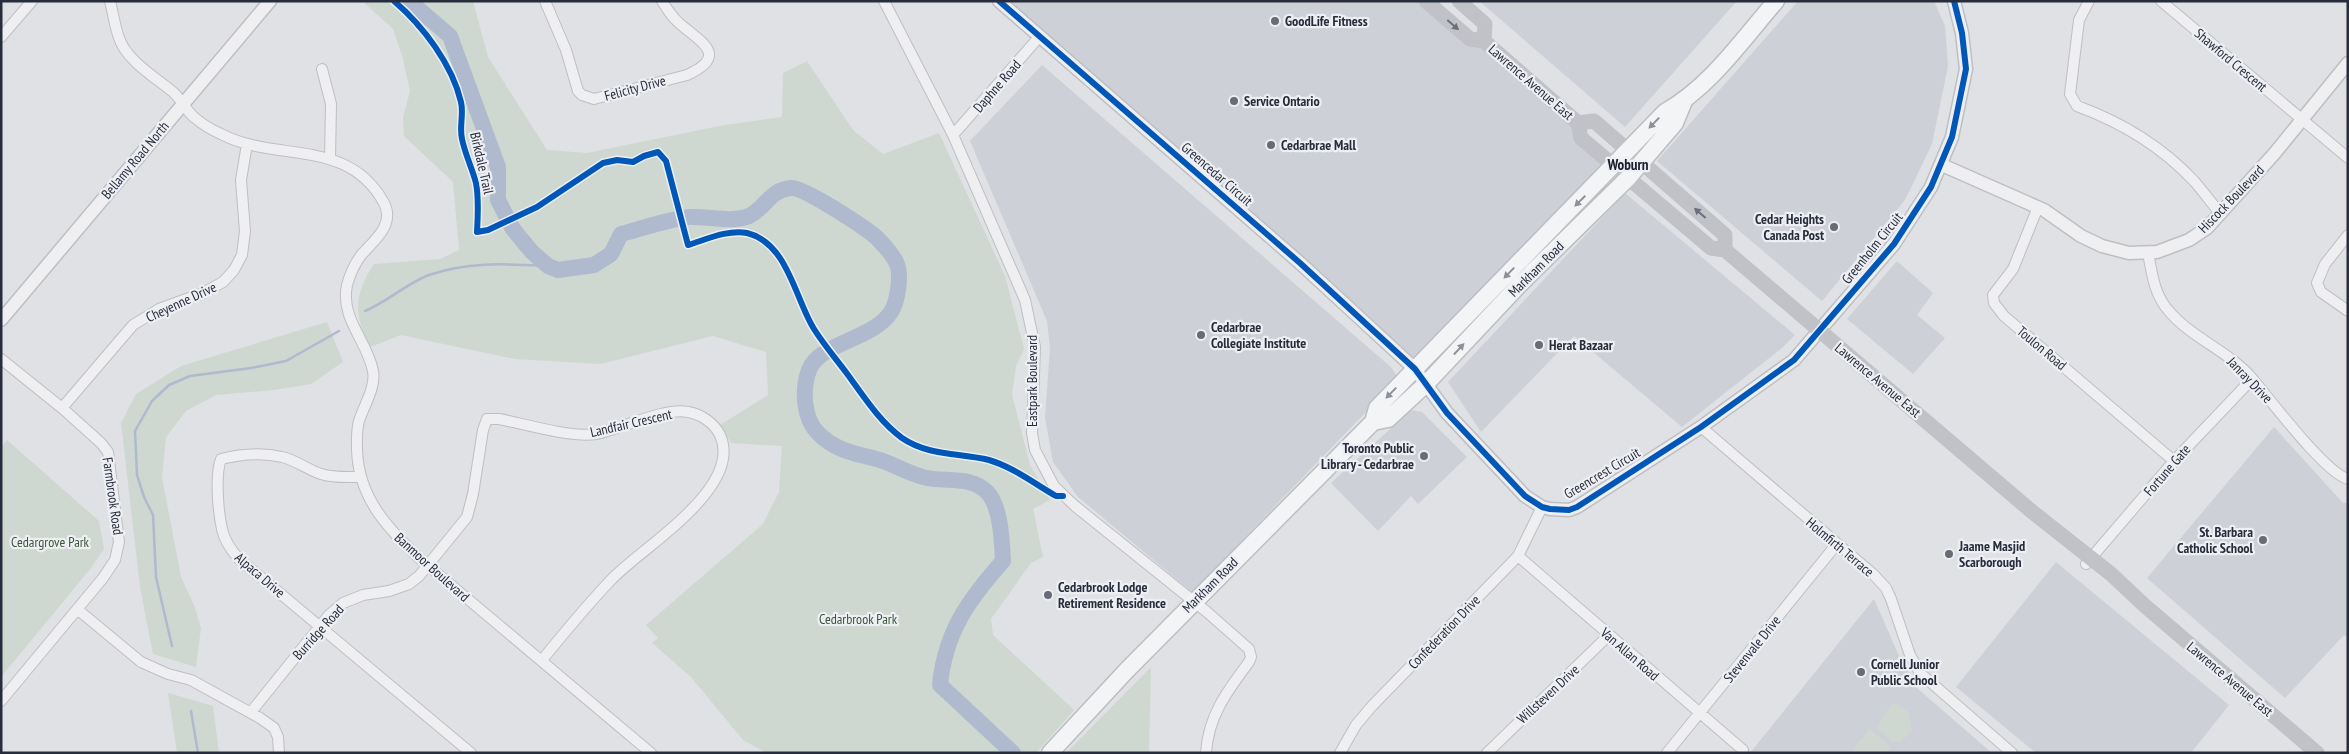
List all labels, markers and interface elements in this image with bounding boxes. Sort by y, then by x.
place label: GoodLife Fitness [1285,12,1368,30]
marker: GoodLife Fitness [1269,15,1281,27]
one-way arrow [1447,19,1460,30]
street label: Shawford Crescent [2191,24,2271,96]
street label: Lawrence Avenue East [1485,40,1577,124]
street label: Daphne Road [969,56,1025,116]
street label: Felicity Drive [602,71,668,105]
place label: Service Ontario [1244,92,1320,110]
marker: Service Ontario [1228,95,1240,107]
street label: Bellamy Road North [97,117,173,203]
one-way arrow [1648,117,1660,129]
street label: Birkdale Trail [466,130,498,196]
place label: Cedarbrae Mall [1281,136,1357,154]
street label: Greencedar Circuit [1178,138,1256,210]
marker: Cedarbrae Mall [1265,139,1277,151]
district label: Woburn [1606,155,1649,174]
street label: Hiscock Boulevard [2194,161,2268,237]
one-way arrow [1574,195,1586,207]
one-way arrow [1694,207,1707,218]
street label: Greenholm Circuit [1838,208,1906,288]
place label: Cedar Heights Canada Post [1755,210,1824,244]
marker: Cedar Heights Canada Post [1828,221,1840,233]
street label: Markham Road [1504,237,1568,301]
one-way arrow [1504,266,1516,278]
street label: Cheyenne Drive [143,278,219,326]
place label: Cedarbrae Collegiate Institute [1211,318,1306,352]
street label: Toulon Road [2014,322,2070,374]
marker: Cedarbrae Collegiate Institute [1195,329,1207,341]
street label: Eastpark Boulevard [1023,335,1041,427]
place label: Herat Bazaar [1549,336,1614,354]
marker: Herat Bazaar [1533,339,1545,351]
street label: Lawrence Avenue East [1831,339,1925,421]
one-way arrow [1453,343,1465,355]
street label: Janray Drive [2223,352,2277,407]
one-way arrow [1385,387,1397,399]
street label: Landfair Crescent [588,405,674,441]
place label: Toronto Public Library - Cedarbrae [1321,439,1414,473]
street label: Fortune Gate [2140,440,2195,500]
street label: Greencrest Circuit [1561,443,1643,503]
marker: Toronto Public Library - Cedarbrae [1418,450,1430,462]
street label: Farmbrook Road [99,456,127,536]
street label: Holmfirth Terrace [1802,513,1878,581]
place label: St. Barbara Catholic School [2177,523,2254,557]
street label: Banmoor Boulevard [391,529,473,605]
park label: Cedargrove Park [11,533,90,551]
marker: St. Barbara Catholic School [2257,534,2269,546]
place label: Jaame Masjid Scarborough [1958,537,2025,571]
street label: Alpaca Drive [231,548,289,602]
marker: Jaame Masjid Scarborough [1943,548,1955,560]
street label: Markham Road [1178,553,1242,617]
place label: Cedarbrook Lodge Retirement Residence [1058,578,1166,612]
marker: Cedarbrook Lodge Retirement Residence [1042,589,1054,601]
street label: Confederation Drive [1404,591,1484,673]
street label: Burridge Road [289,601,347,663]
park label: Cedarbrook Park [819,610,898,628]
street label: Stevenvale Drive [1719,612,1785,686]
street label: Van Allan Road [1596,623,1663,684]
street label: Lawrence Avenue East [2183,638,2277,720]
place label: Cornell Junior Public School [1871,655,1940,689]
street label: Willsteven Drive [1513,660,1583,727]
marker: Cornell Junior Public School [1855,666,1867,678]

